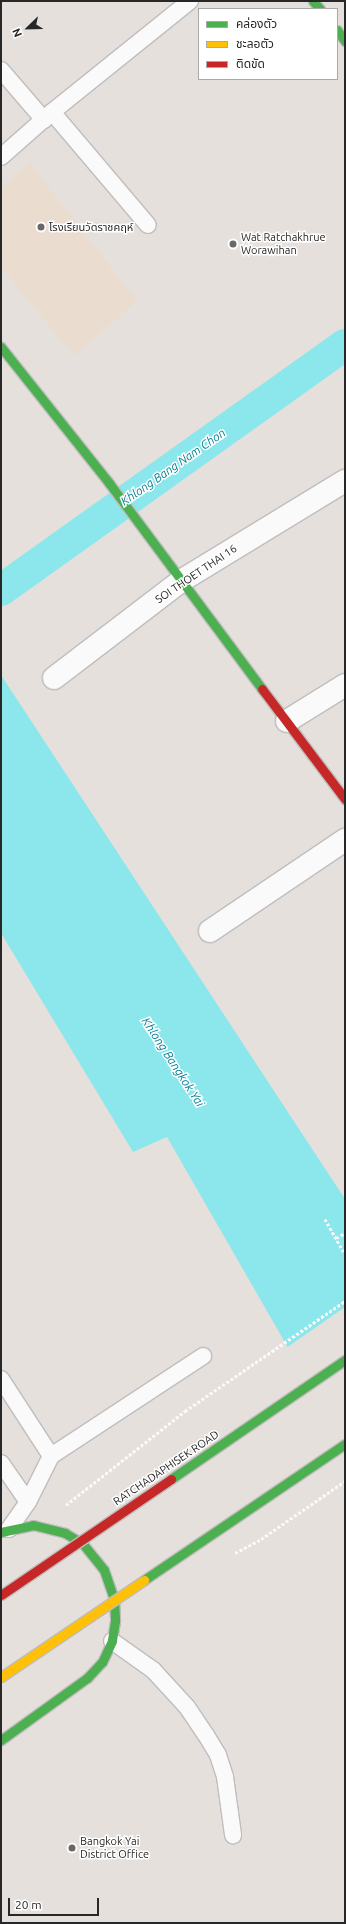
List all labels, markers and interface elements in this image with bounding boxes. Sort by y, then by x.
north arrow [8,8,48,48]
legend [198,8,338,80]
text: คล่องตัว [236,17,277,30]
text: N [10,27,24,39]
text: ชะลอตัว [236,37,274,50]
text: ติดขัด [236,57,265,70]
place label: โรงเรียนวัดราชคฤห์ [49,220,133,234]
marker: โรงเรียนวัดราชคฤห์ [36,222,46,232]
place label: Wat Ratchakhrue Worawihan [241,231,326,257]
marker: Wat Ratchakhrue Worawihan [228,239,238,249]
water label: Khlong Bang Nam Chon [118,425,228,509]
street label: SOI THOET THAI 16 [153,542,239,606]
water label: Khlong Bangkok Yai [139,1015,207,1109]
street label: RATCHADAPHISEK ROAD [111,1428,221,1508]
place label: Bangkok Yai District Office [80,1835,149,1861]
marker: Bangkok Yai District Office [67,1843,77,1853]
scale bar [10,1890,101,1916]
text: 20 m [15,1898,42,1911]

